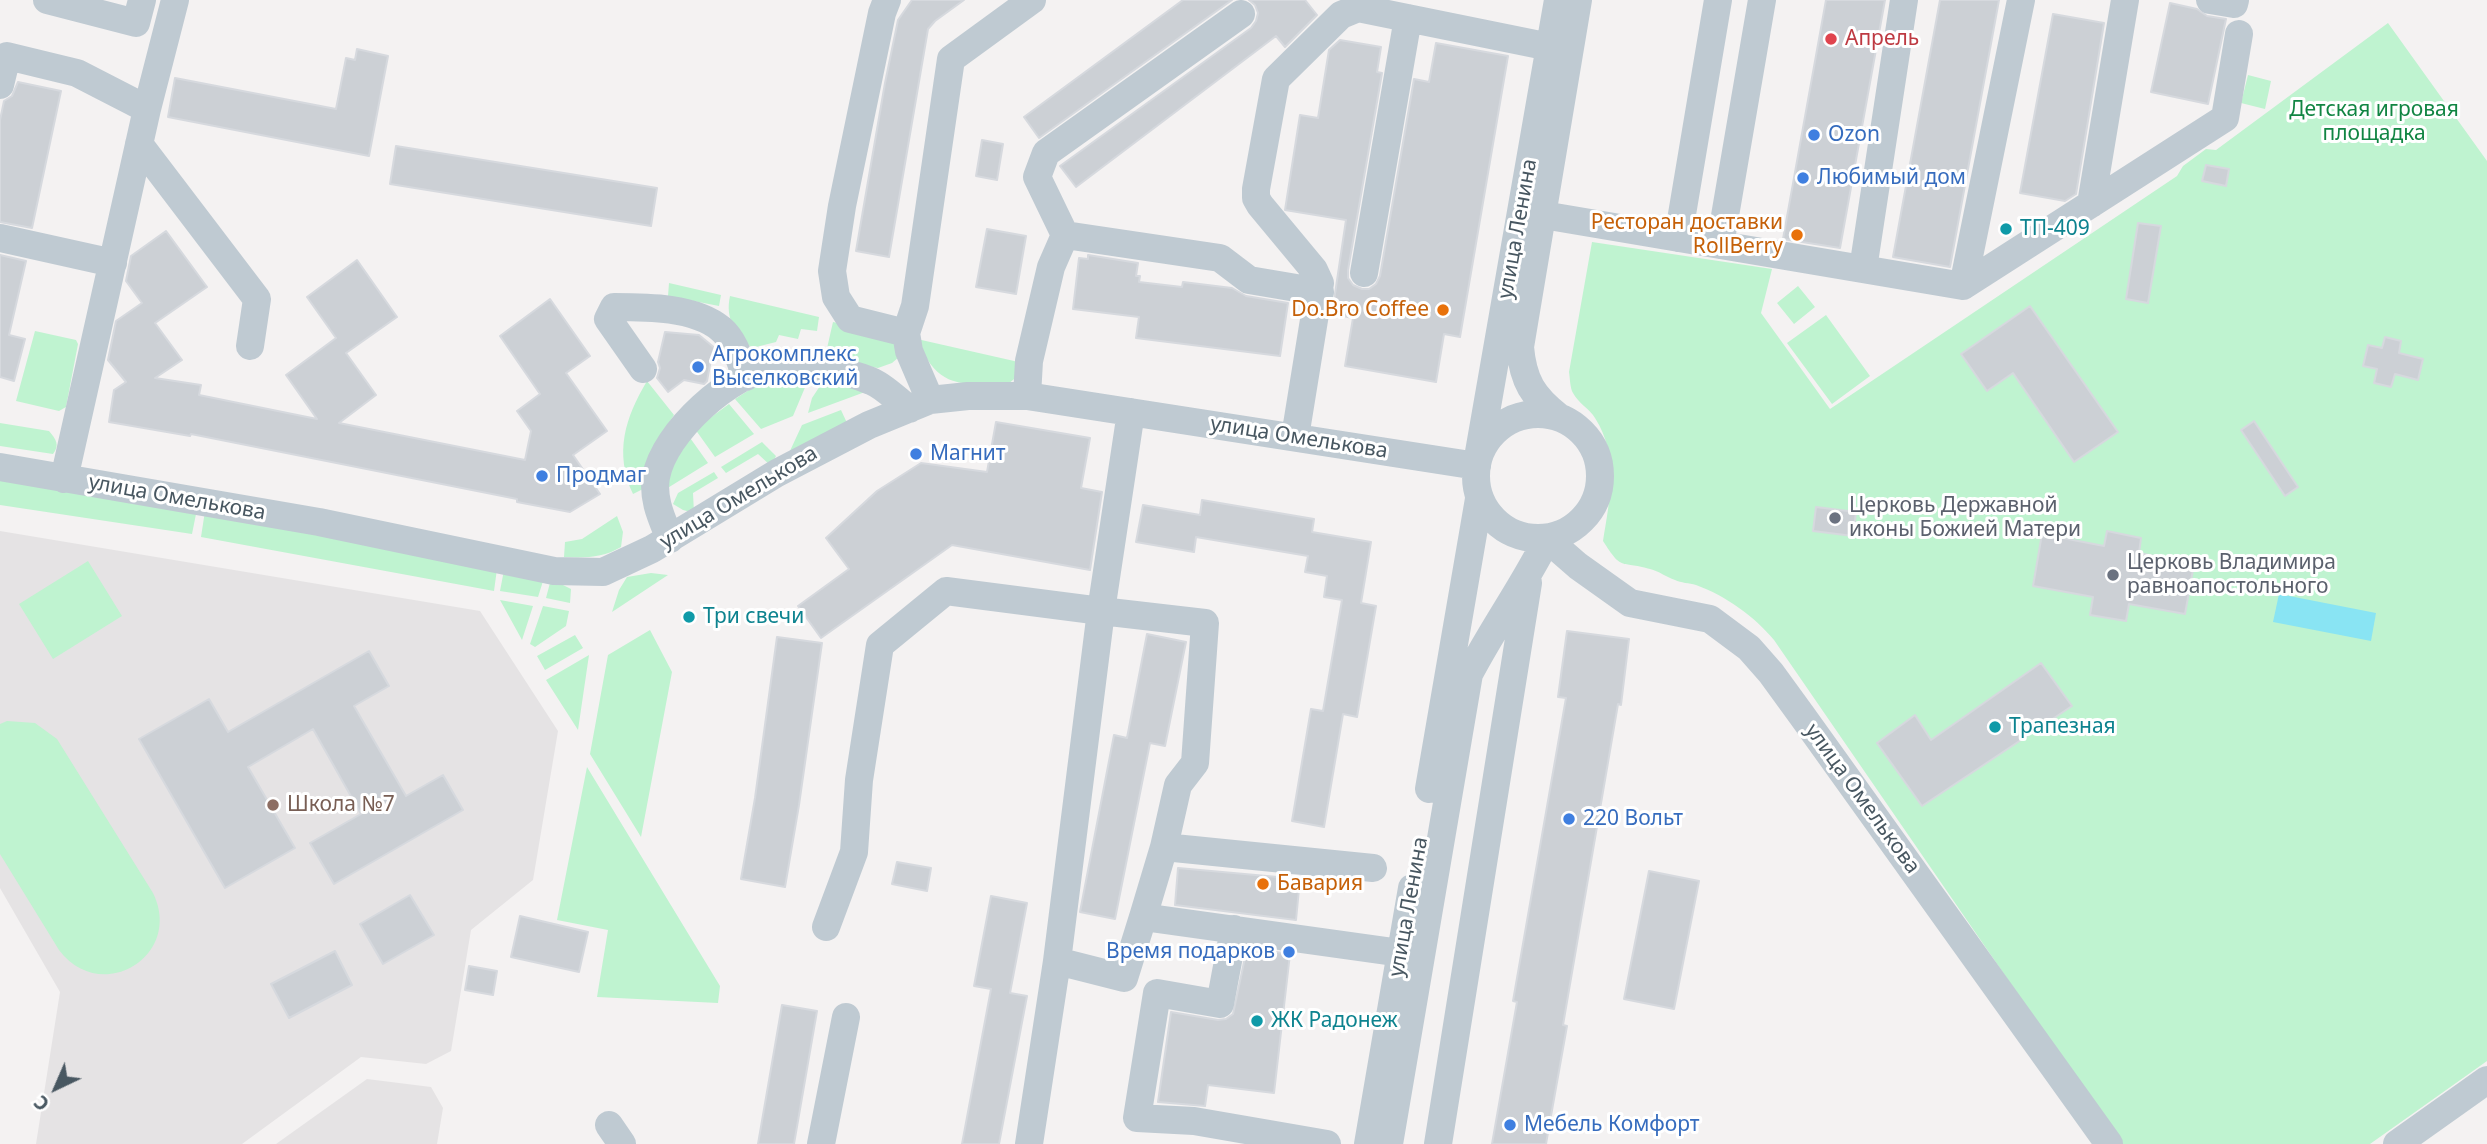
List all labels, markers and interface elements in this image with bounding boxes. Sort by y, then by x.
place label: Апрель [1845,26,1919,52]
marker: Апрель [1823,31,1839,47]
park label: Детская игровая площадка [2289,97,2459,147]
place label: Ozon [1828,122,1880,148]
marker: Ozon [1806,127,1822,143]
street label: улица Ленина [1493,157,1543,301]
place label: Любимый дом [1817,165,1966,191]
marker: Любимый дом [1795,170,1811,186]
place label: Ресторан доставки RollBerry [1591,210,1783,260]
place label: ТП-409 [2020,216,2090,242]
marker: ТП-409 [1998,221,2014,237]
marker: Ресторан доставки RollBerry [1789,227,1805,243]
place label: Do.Bro Coffee [1291,297,1429,323]
marker: Do.Bro Coffee [1435,302,1451,318]
place label: Агрокомплекс Выселковский [712,342,858,392]
marker: Агрокомплекс Выселковский [690,359,706,375]
street label: улица Омелькова [1209,412,1389,464]
street label: улица Омелькова [656,441,822,555]
place label: Магнит [930,441,1006,467]
marker: Магнит [908,446,924,462]
place label: Продмаг [556,463,646,489]
marker: Продмаг [534,468,550,484]
street label: улица Омелькова [87,470,267,526]
place label: Церковь Державной иконы Божией Матери [1849,493,2081,543]
marker: Церковь Державной иконы Божией Матери [1827,510,1843,526]
place label: Церковь Владимира равноапостольного [2127,550,2336,600]
marker: Церковь Владимира равноапостольного [2105,567,2121,583]
place label: Три свечи [703,604,804,630]
marker: Три свечи [681,609,697,625]
place label: Трапезная [2009,714,2116,740]
street label: улица Омелькова [1799,719,1925,879]
marker: Трапезная [1987,719,2003,735]
place label: Школа №7 [287,792,395,818]
marker: Школа №7 [265,797,281,813]
place label: 220 Вольт [1583,806,1683,832]
marker: 220 Вольт [1561,811,1577,827]
street label: улица Ленина [1384,835,1434,979]
place label: Бавария [1277,871,1363,897]
marker: Бавария [1255,876,1271,892]
place label: Время подарков [1106,939,1275,965]
marker: Время подарков [1281,944,1297,960]
place label: ЖК Радонеж [1271,1008,1398,1034]
marker: ЖК Радонеж [1249,1013,1265,1029]
north arrow [21,1053,91,1123]
text: С [28,1089,55,1117]
place label: Мебель Комфорт [1524,1112,1700,1138]
marker: Мебель Комфорт [1502,1117,1518,1133]

